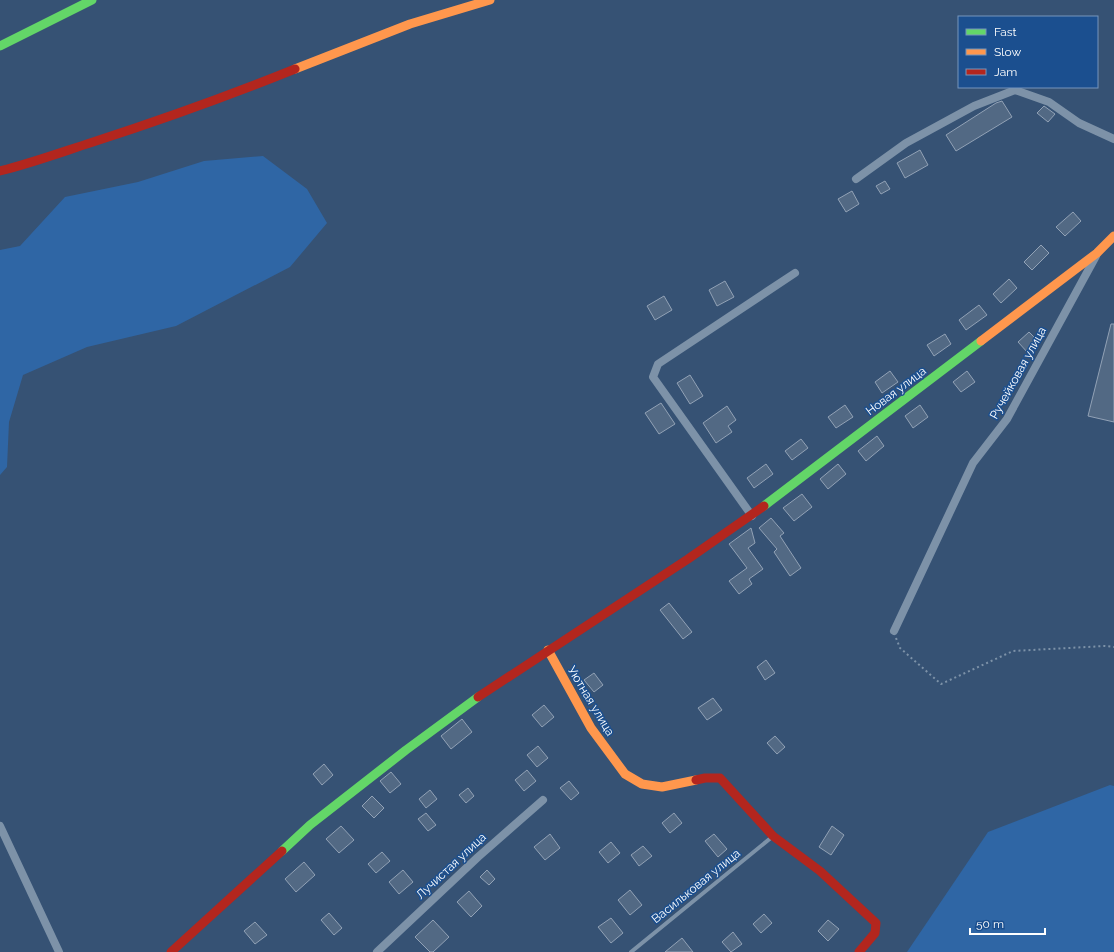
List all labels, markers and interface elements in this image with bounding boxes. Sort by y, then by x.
legend [958,16,1098,88]
text: Fast [994,25,1017,39]
text: Slow [994,45,1021,59]
text: Jam [994,65,1017,79]
street label: Ручейковая улица [987,324,1049,422]
street label: Новая улица [863,364,929,418]
street label: Уютная улица [565,664,617,738]
street label: Лучистая улица [413,830,489,902]
street label: Васильковая улица [649,846,743,926]
scale bar [970,910,1045,936]
text: 50 m [976,917,1004,931]

